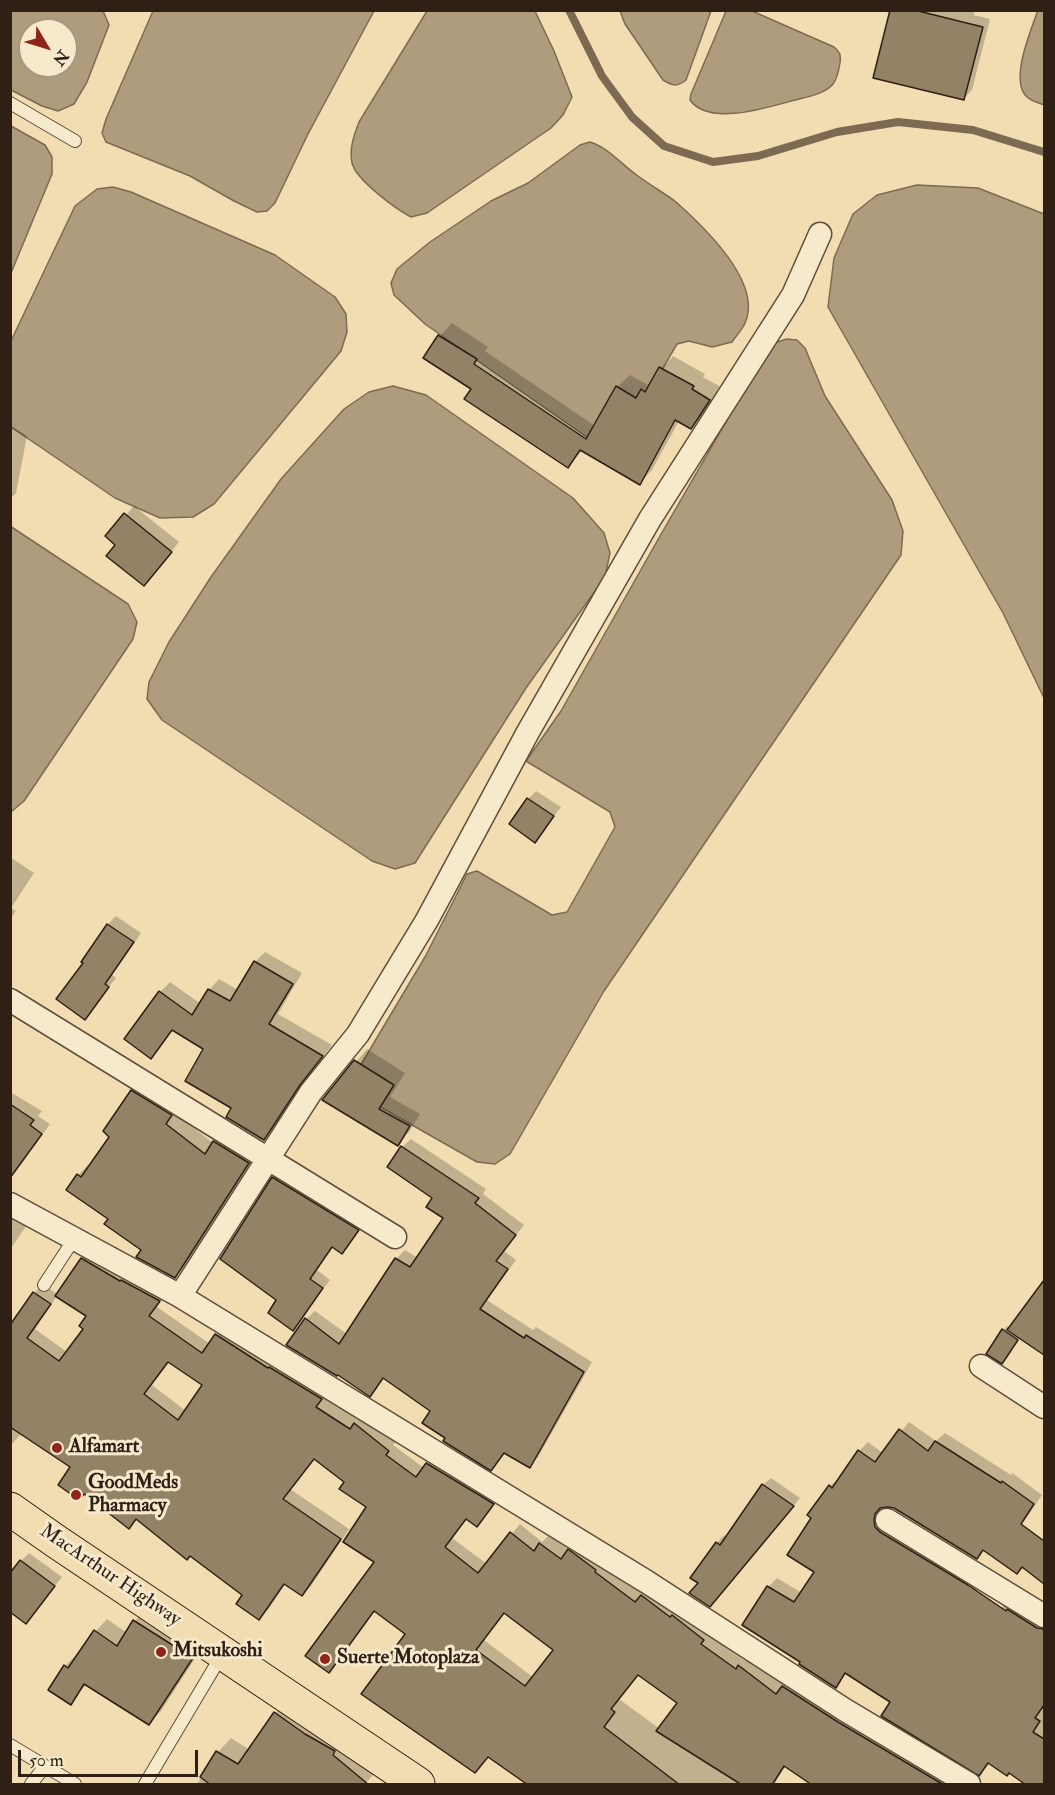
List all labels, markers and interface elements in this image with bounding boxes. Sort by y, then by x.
north arrow [18,18,78,78]
text: N [48,46,73,70]
place label: Alfamart [69,1436,139,1460]
marker: Alfamart [50,1441,64,1455]
place label: GoodMeds Pharmacy [88,1472,178,1519]
marker: GoodMeds Pharmacy [69,1488,83,1502]
street label: MacArthur Highway [35,1520,185,1632]
place label: Mitsukoshi [173,1640,263,1664]
marker: Mitsukoshi [154,1645,168,1659]
place label: Suerte Motoplaza [337,1647,479,1671]
marker: Suerte Motoplaza [318,1652,332,1666]
scale bar [21,1738,201,1776]
text: 50 m [29,1749,64,1772]

